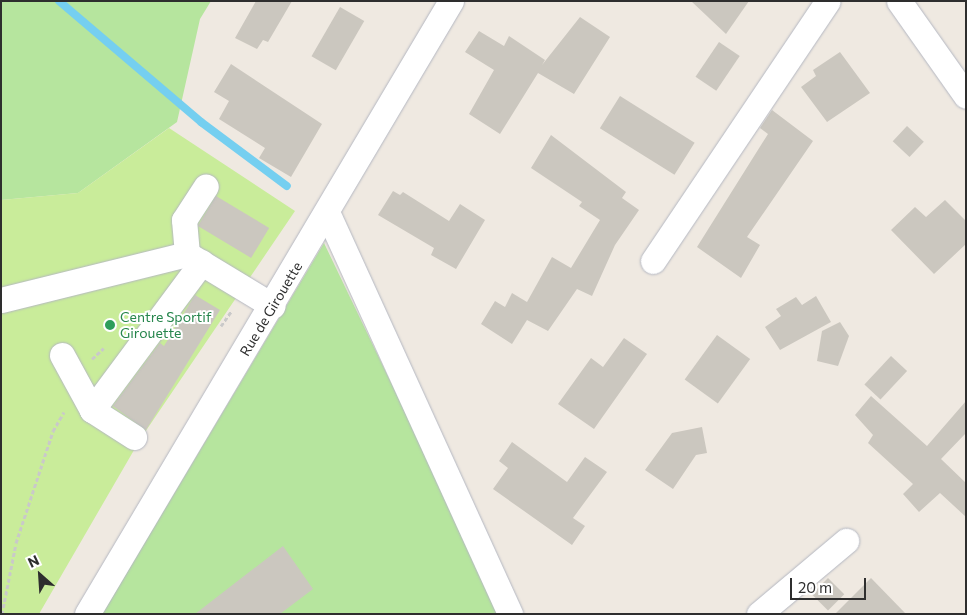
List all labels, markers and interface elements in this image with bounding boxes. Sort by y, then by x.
street label: Rue de Girouette [236,259,306,359]
place label: Centre Sportif Girouette [120,309,211,342]
marker: Centre Sportif Girouette [104,319,116,331]
north arrow [15,550,65,600]
text: N [25,551,42,571]
scale bar [792,568,868,600]
text: 20 m [798,578,832,596]

